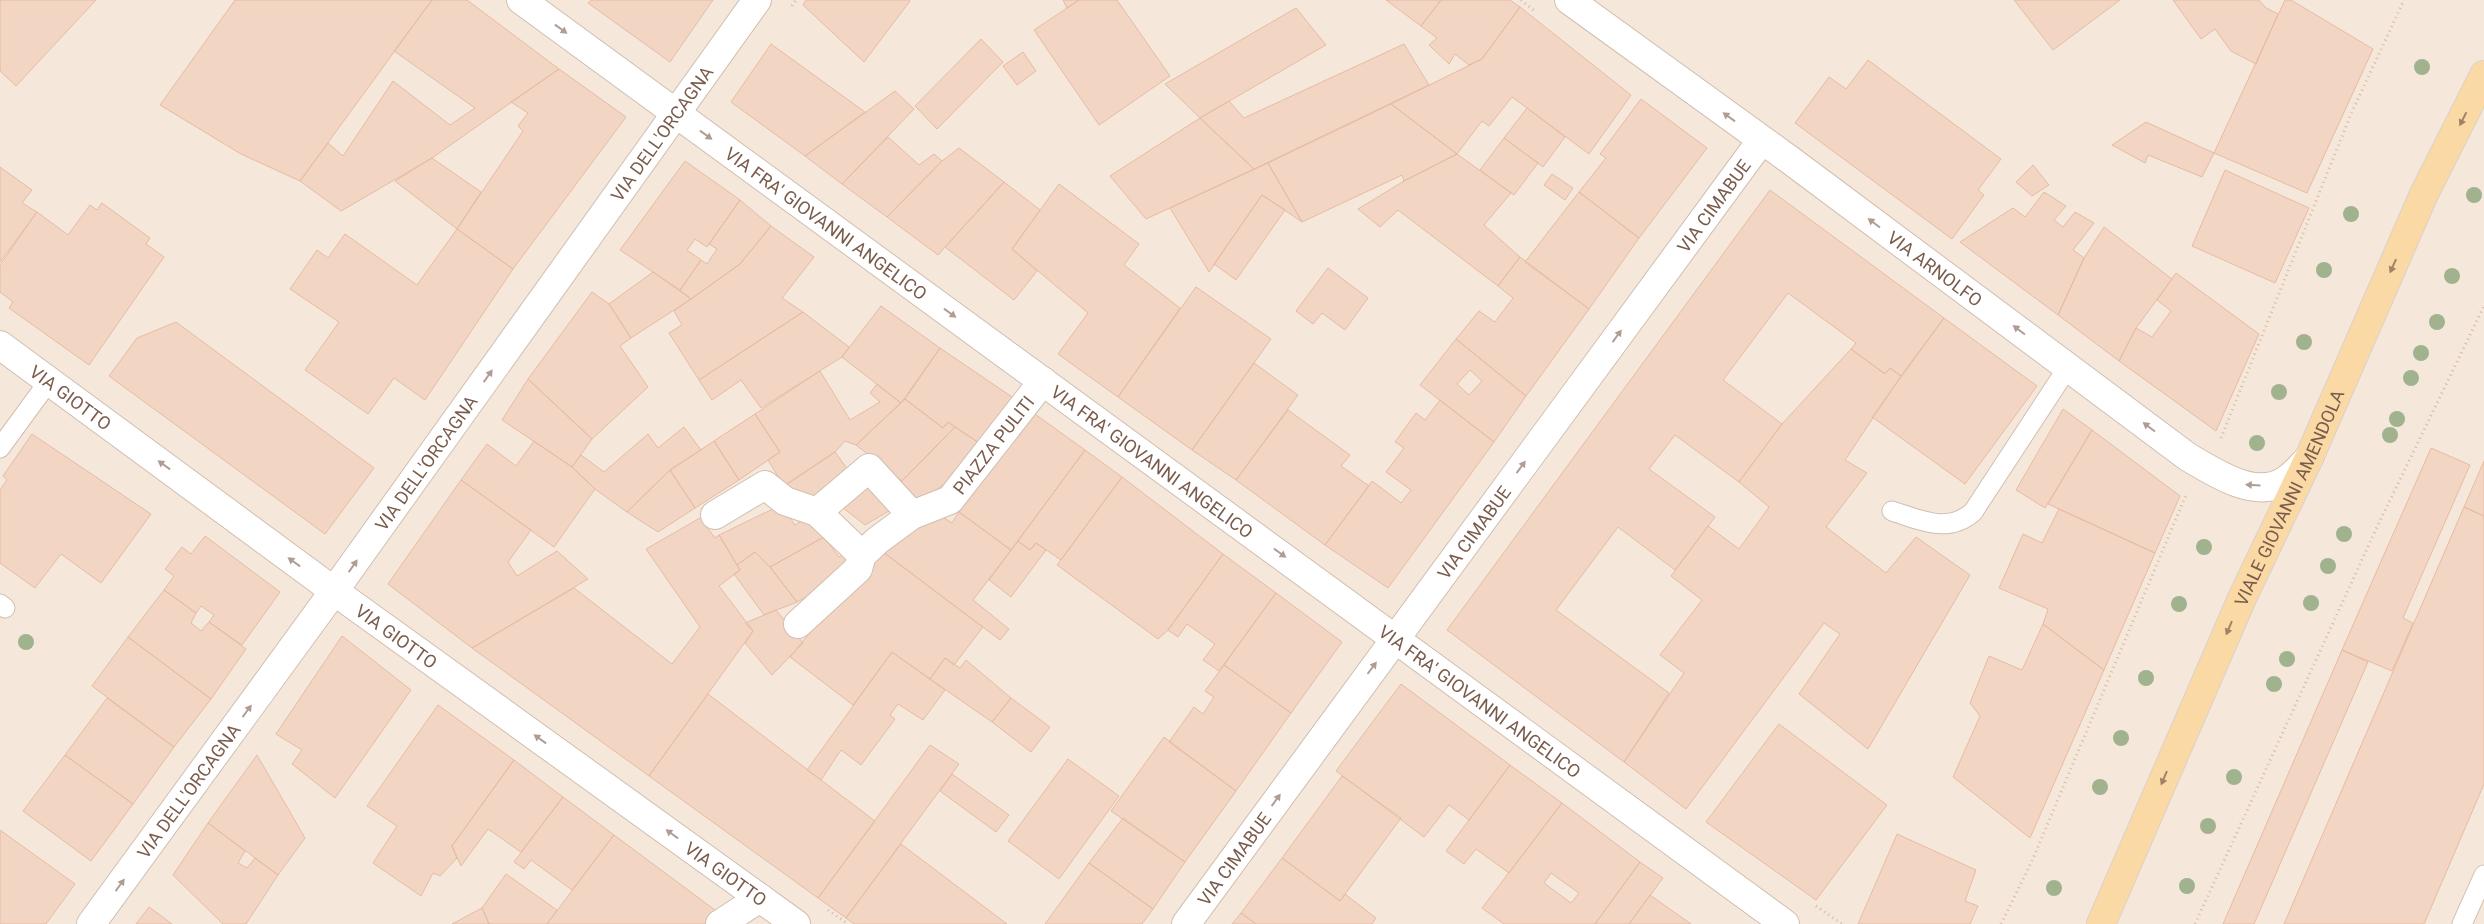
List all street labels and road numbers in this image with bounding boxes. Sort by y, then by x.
street label: VIA DELL'ORCAGNA [606,62,717,205]
street label: VIA FRA' GIOVANNI ANGELICO [721,142,931,304]
street label: VIA CIMABUE [1672,155,1754,256]
street label: VIA ARNOLFO [1884,226,1987,311]
street label: VIA GIOTTO [26,360,116,434]
street label: VIA FRA' GIOVANNI ANGELICO [1047,381,1257,542]
street label: VIALE GIOVANNI AMENDOLA [2230,386,2348,609]
street label: VIA DELL'ORCAGNA [370,391,481,534]
street label: PIAZZA PULITI [948,391,1038,498]
street label: VIA CIMABUE [1433,482,1515,583]
street label: VIA GIOTTO [352,600,442,673]
street label: VIA FRA' GIOVANNI ANGELICO [1375,620,1585,782]
street label: VIA DELL'ORCAGNA [132,719,244,862]
street label: VIA CIMABUE [1193,808,1275,909]
street label: VIA GIOTTO [681,837,771,910]

